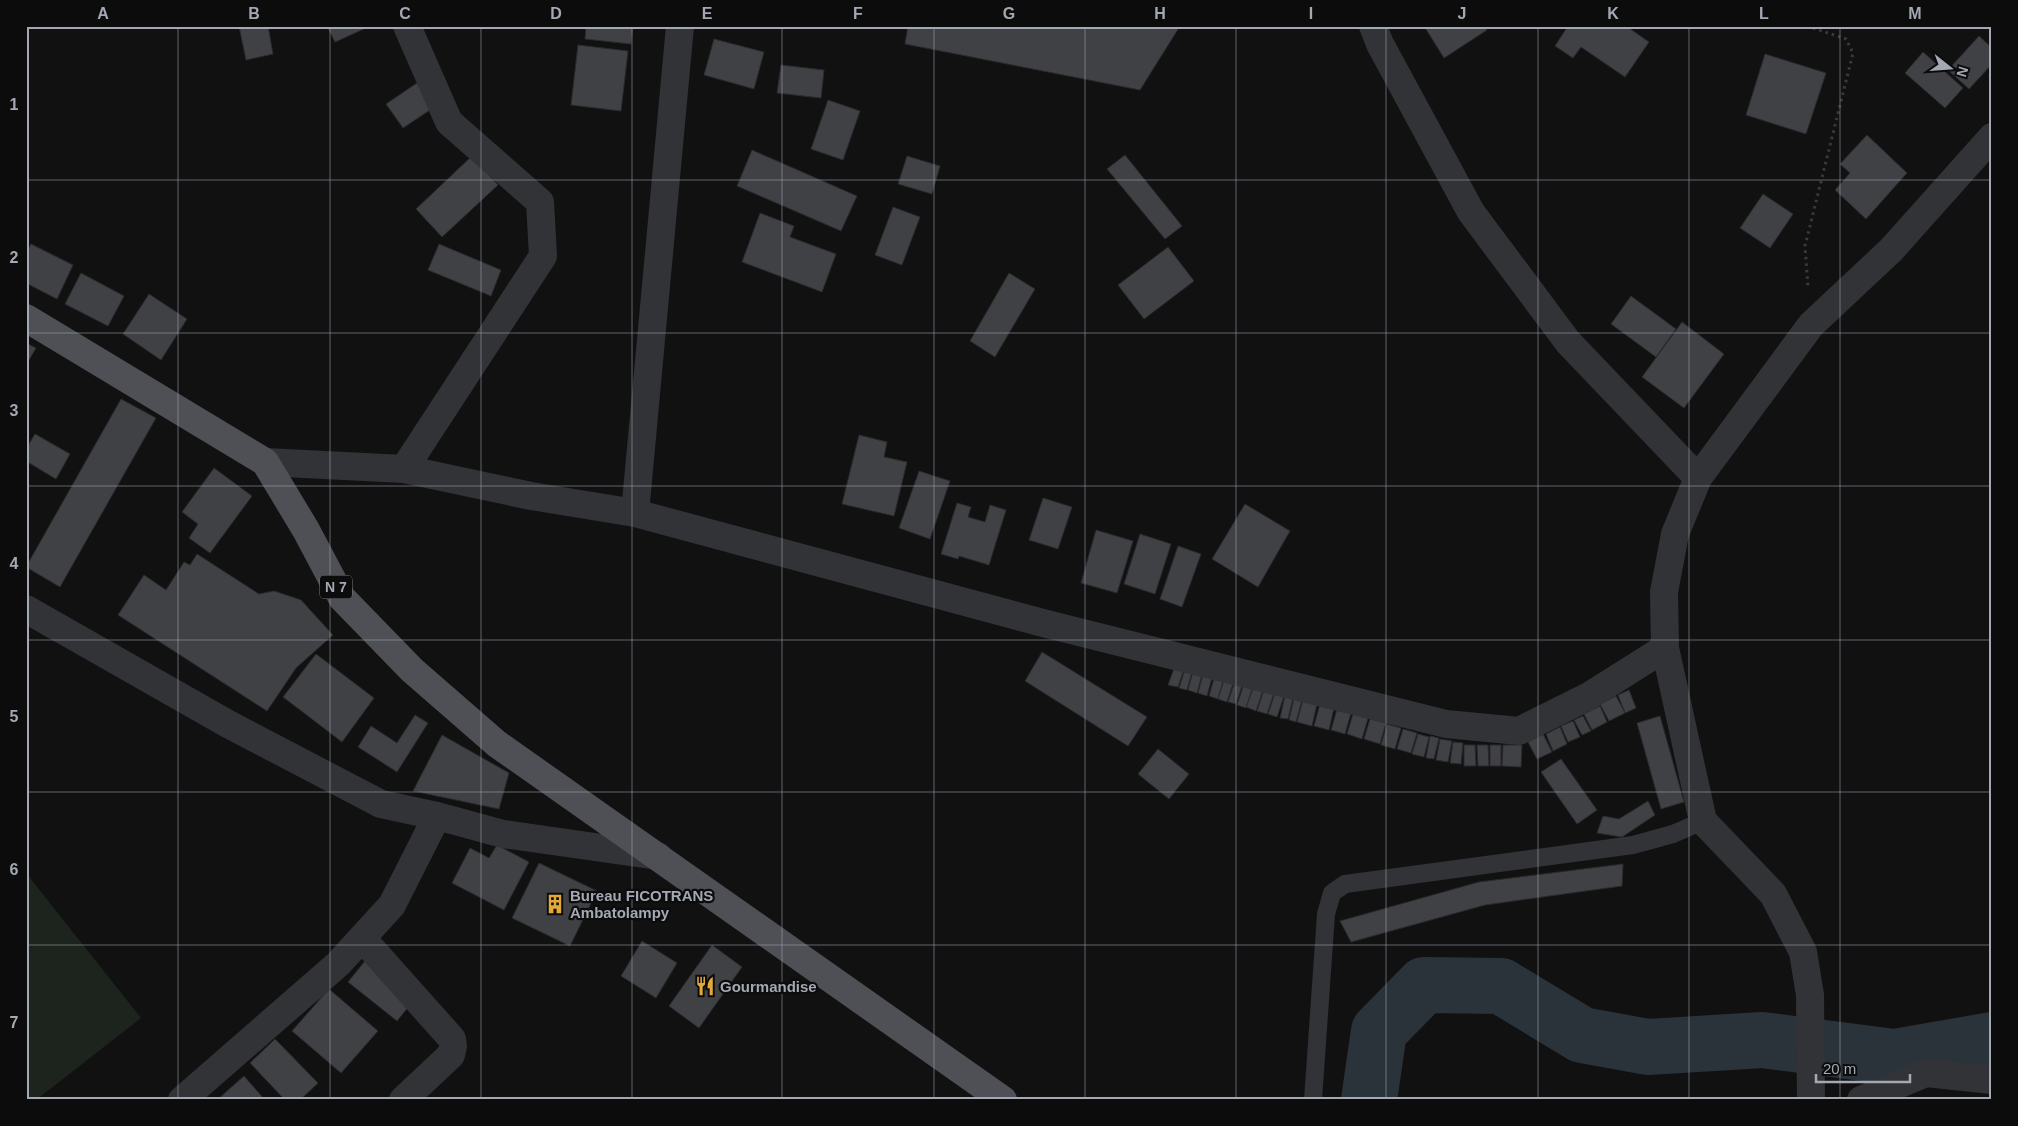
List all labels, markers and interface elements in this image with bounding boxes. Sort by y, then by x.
text: A [97,5,109,22]
text: B [248,5,260,22]
text: C [399,5,411,22]
text: D [550,5,562,22]
text: E [702,5,713,22]
text: F [853,5,863,22]
text: G [1003,5,1015,22]
text: H [1154,5,1166,22]
text: I [1309,5,1313,22]
text: J [1458,5,1466,22]
text: K [1607,5,1619,22]
text: L [1759,5,1769,22]
text: M [1908,5,1922,22]
north arrow [1926,42,1976,92]
text: N [1953,65,1972,79]
text: 1 [10,96,19,113]
text: 2 [10,249,19,266]
text: 3 [10,402,19,419]
text: 4 [10,555,19,572]
road number: N 7 [320,576,352,598]
text: 5 [10,708,19,725]
text: 6 [10,861,19,878]
place label: Bureau FICOTRANS Ambatolampy [570,887,713,921]
building icon: Bureau FICOTRANS Ambatolampy [544,893,566,915]
restaurant icon: Gourmandise [694,975,716,997]
place label: Gourmandise [720,978,817,995]
text: 7 [10,1014,19,1031]
scale bar [1816,1051,1909,1083]
text: 20 m [1823,1060,1856,1077]

